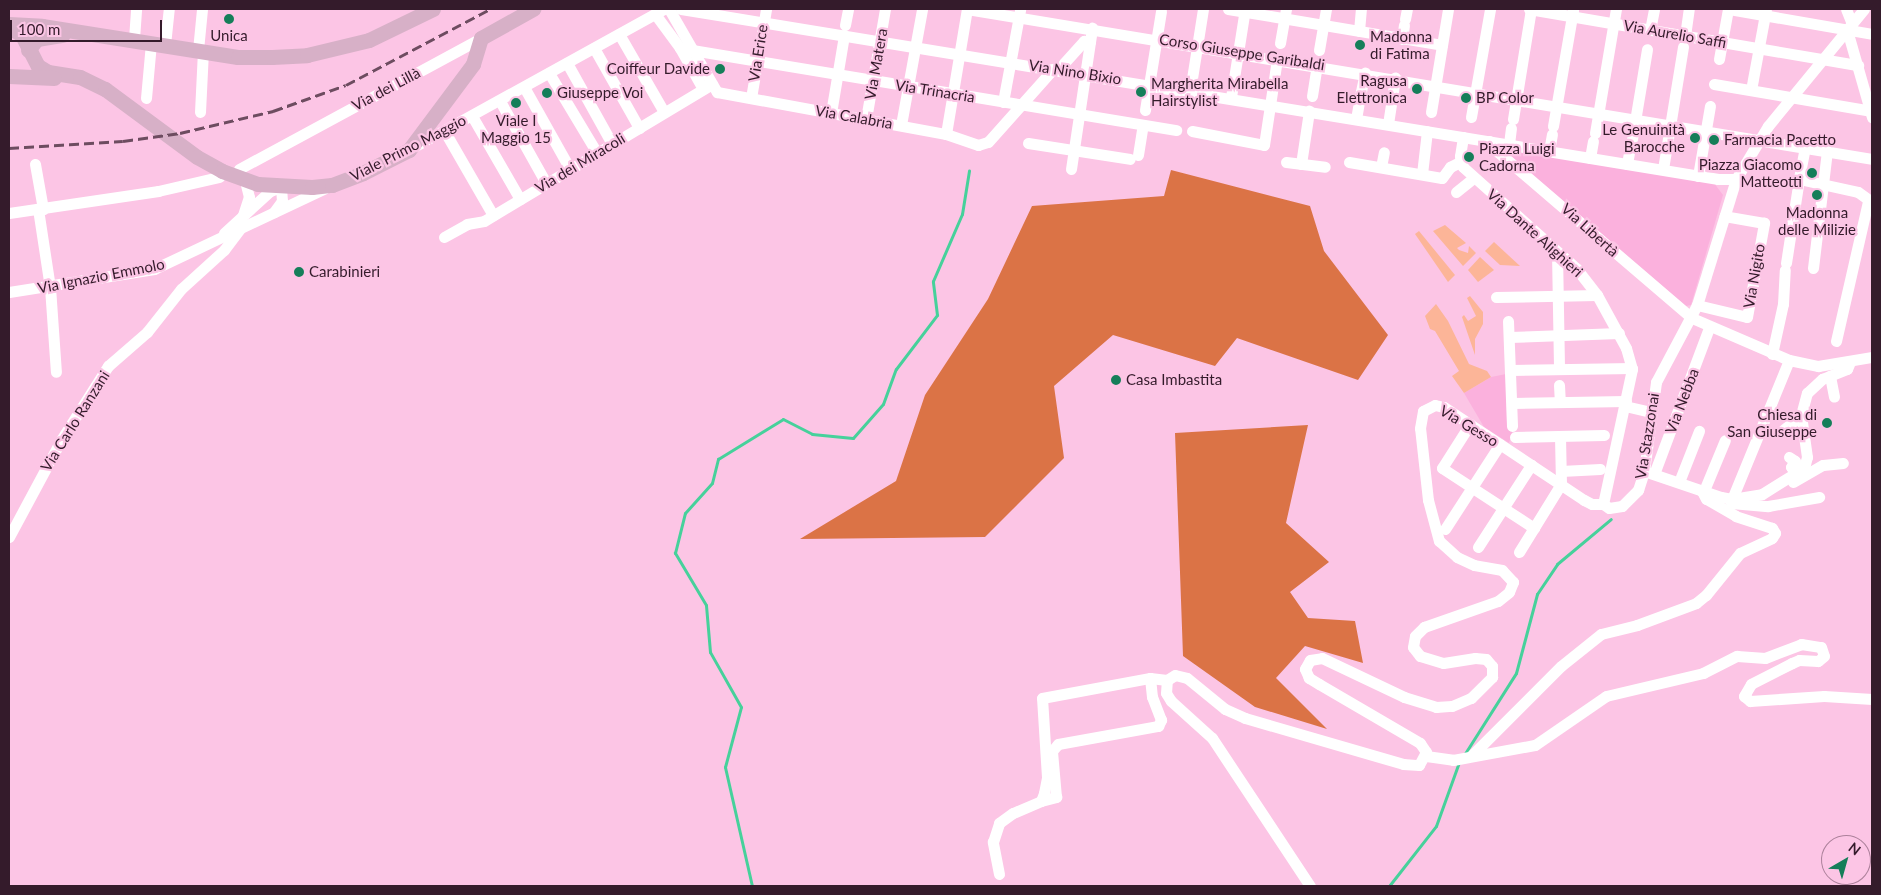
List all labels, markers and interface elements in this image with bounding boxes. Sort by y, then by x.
scale bar [12,10,165,42]
marker: Unica [223,13,235,25]
street label: Via Aurelio Saffi [1622,16,1728,52]
text: 100 m [18,20,60,38]
street label: Via Erice [745,23,771,83]
place label: Unica [210,27,248,45]
street label: Via Matera [861,27,891,101]
place label: Madonna di Fatima [1370,27,1432,62]
street label: Corso Giuseppe Garibaldi [1158,30,1326,74]
marker: Madonna di Fatima [1354,39,1366,51]
street label: Via Nino Bixio [1027,56,1123,88]
place label: Coiffeur Davide [607,60,710,78]
marker: Coiffeur Davide [714,63,726,75]
street label: Via dei Lillà [349,64,423,114]
place label: Ragusa Elettronica [1337,71,1407,106]
place label: Margherita Mirabella Hairstylist [1151,74,1288,109]
street label: Via Trinacria [894,76,976,106]
marker: Ragusa Elettronica [1411,83,1423,95]
place label: Giuseppe Voi [557,84,644,102]
marker: Margherita Mirabella Hairstylist [1135,86,1147,98]
marker: Giuseppe Voi [541,87,553,99]
place label: BP Color [1476,89,1534,107]
marker: BP Color [1460,92,1472,104]
marker: Viale I Maggio 15 [510,97,522,109]
street label: Via Calabria [814,101,894,133]
street label: Viale Primo Maggio [347,111,469,185]
place label: Viale I Maggio 15 [481,111,551,146]
place label: Le Genuinità Barocche [1602,120,1685,155]
street label: Via dei Miracoli [532,129,628,197]
place label: Farmacia Pacetto [1724,131,1836,149]
marker: Le Genuinità Barocche [1689,132,1701,144]
marker: Farmacia Pacetto [1708,134,1720,146]
place label: Piazza Luigi Cadorna [1479,139,1555,174]
marker: Piazza Luigi Cadorna [1463,151,1475,163]
place label: Piazza Giacomo Matteotti [1699,155,1802,190]
marker: Piazza Giacomo Matteotti [1806,167,1818,179]
street label: Via Dante Alighieri [1483,185,1587,281]
marker: Madonna delle Milizie [1811,189,1823,201]
street label: Via Libertà [1558,200,1622,260]
place label: Madonna delle Milizie [1778,203,1856,238]
street label: Via Nigito [1739,242,1769,310]
street label: Via Ignazio Emmolo [36,255,166,297]
place label: Carabinieri [309,263,380,281]
marker: Carabinieri [293,266,305,278]
street label: Via Nebba [1661,366,1703,436]
street label: Via Carlo Ranzani [37,367,113,475]
place label: Casa Imbastita [1126,371,1222,389]
marker: Casa Imbastita [1110,374,1122,386]
street label: Via Stazzonai [1631,392,1663,480]
street label: Via Gesso [1436,401,1502,451]
place label: Chiesa di San Giuseppe [1727,405,1817,440]
marker: Chiesa di San Giuseppe [1821,417,1833,429]
north arrow [1821,835,1871,885]
text: N [1845,839,1864,859]

